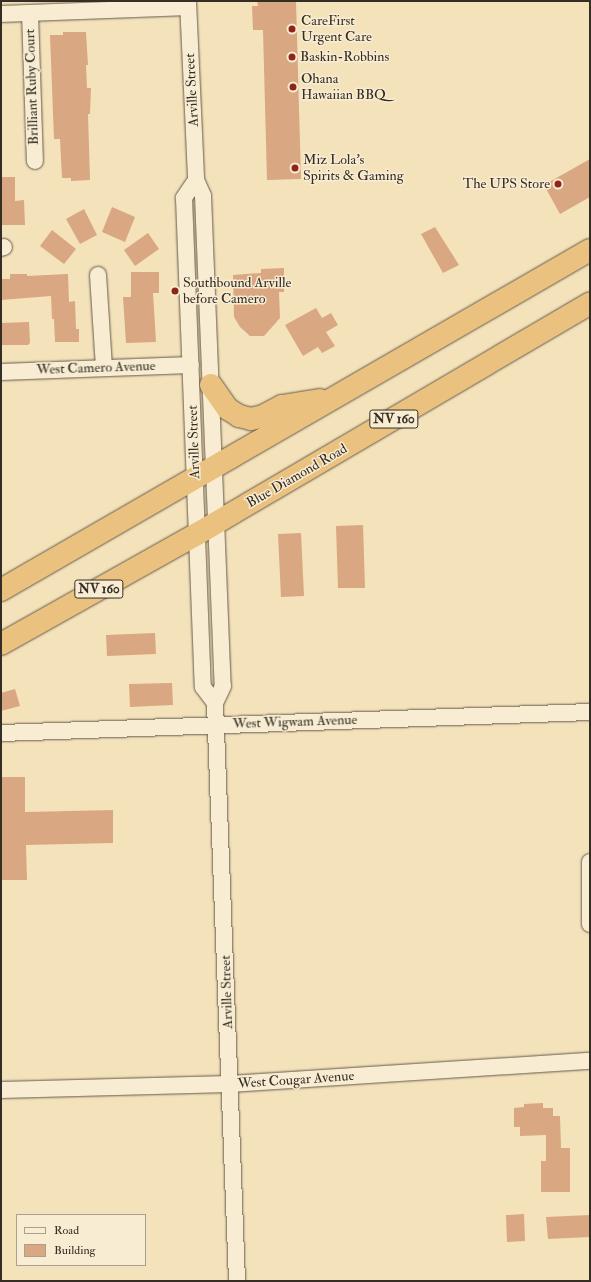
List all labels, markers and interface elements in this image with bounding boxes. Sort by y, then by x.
place label: CareFirst Urgent Care [301,13,372,46]
marker: CareFirst Urgent Care [286,23,298,35]
street label: Brilliant Ruby Court [22,29,42,145]
place label: Baskin-Robbins [300,49,389,65]
marker: Baskin-Robbins [287,52,297,62]
street label: Arville Street [182,53,202,127]
place label: Ohana Hawaiian BBQ [301,71,386,104]
marker: Ohana Hawaiian BBQ [288,82,298,92]
place label: Miz Lola's Spirits & Gaming [303,152,404,184]
marker: Miz Lola's Spirits & Gaming [290,163,300,173]
place label: The UPS Store [463,176,550,192]
marker: The UPS Store [553,179,563,189]
place label: Southbound Arville before Camero [183,275,291,308]
marker: Southbound Arville before Camero [170,286,180,296]
street label: West Camero Avenue [36,358,156,378]
street label: Arville Street [184,405,204,479]
road number: NV 160 [369,408,419,430]
street label: Blue Diamond Road [244,440,350,512]
road number: NV 160 [74,578,124,600]
street label: West Wigwam Avenue [232,711,358,733]
street label: Arville Street [217,955,237,1029]
street label: West Cougar Avenue [237,1068,355,1092]
legend [16,1214,146,1266]
text: Road [54,1223,79,1238]
text: Building [54,1243,95,1258]

